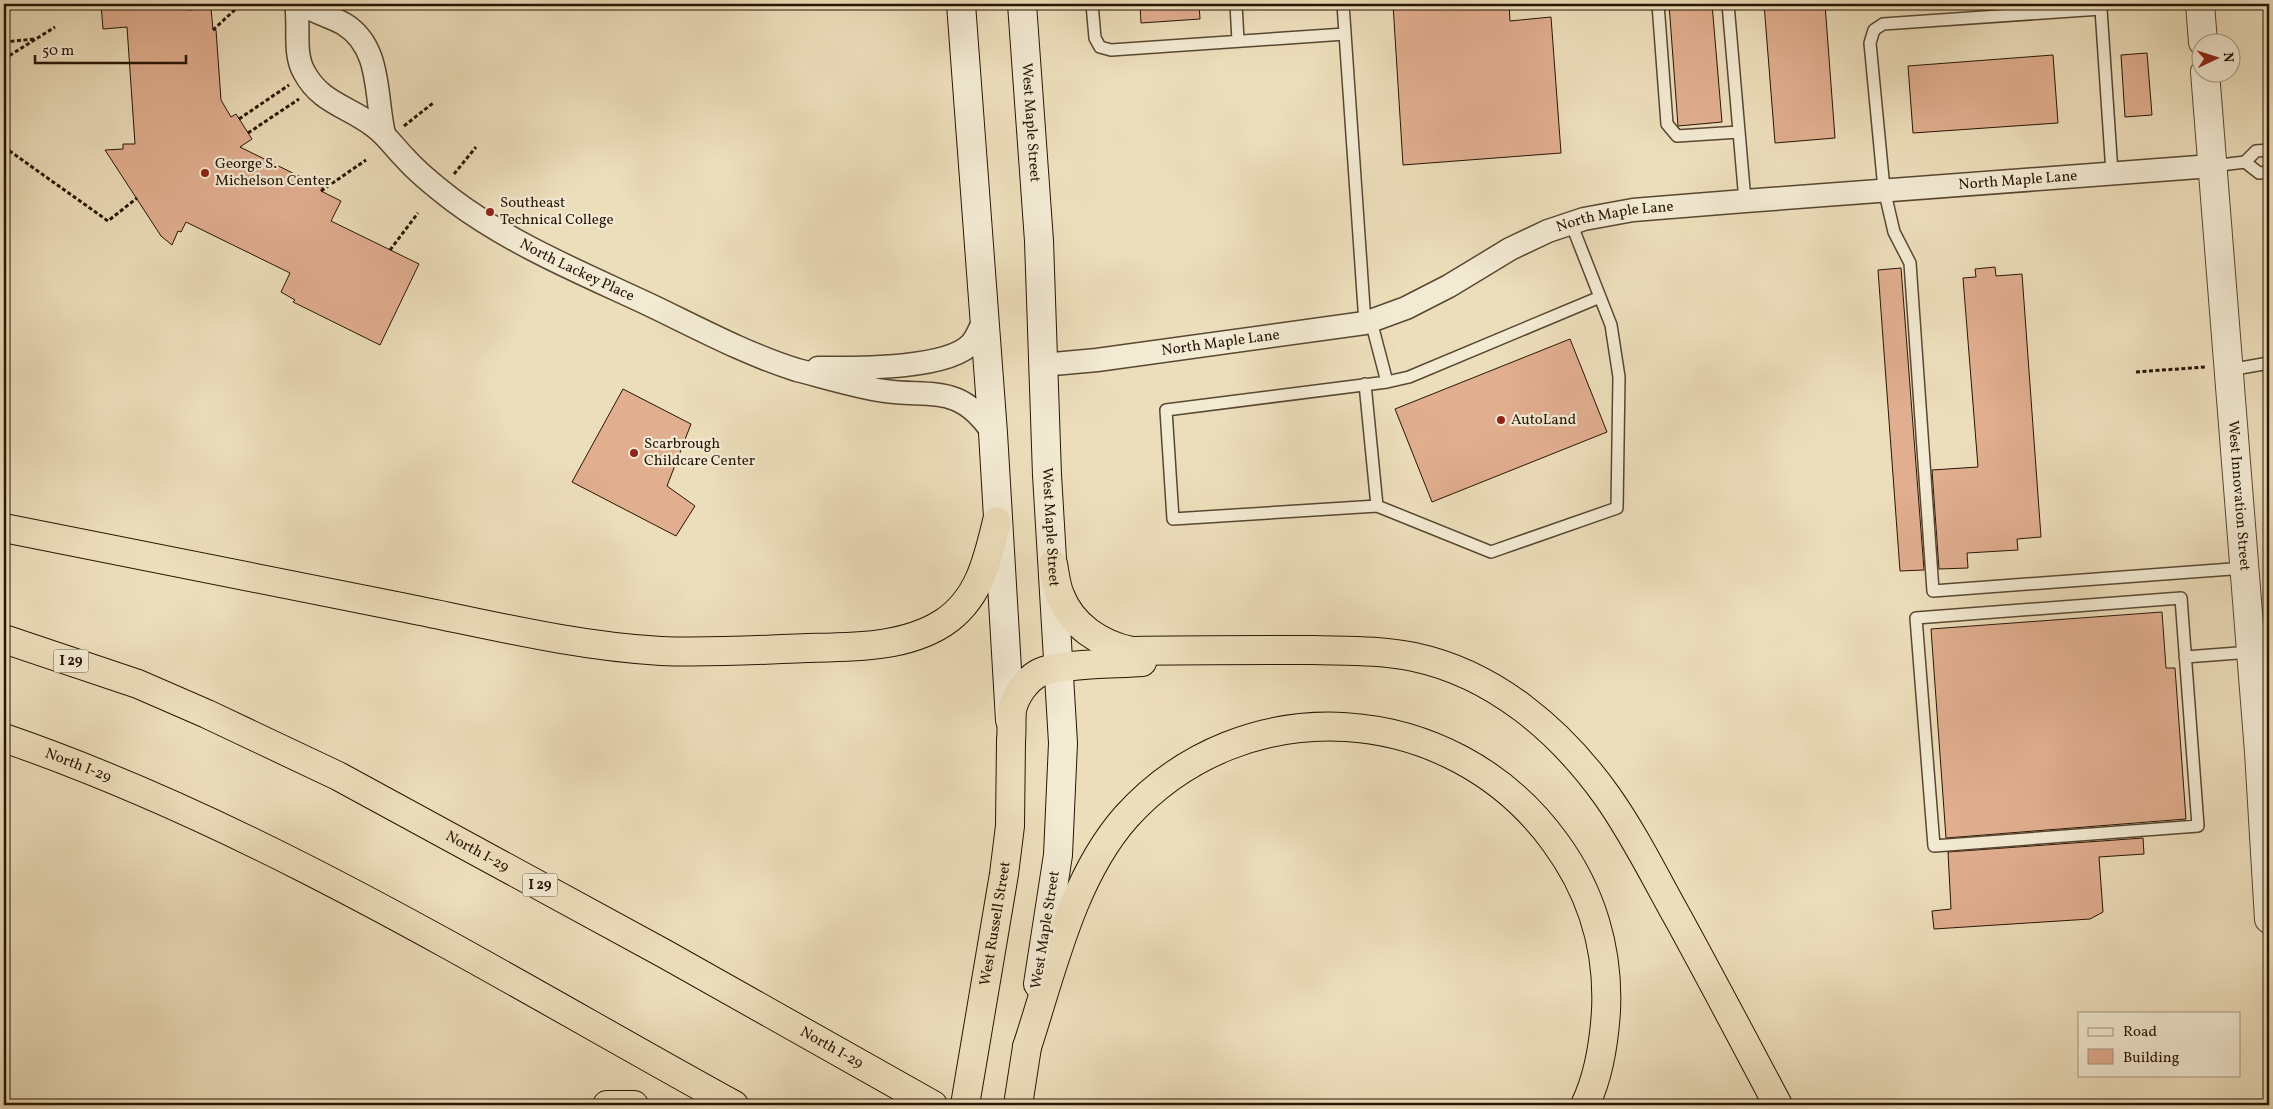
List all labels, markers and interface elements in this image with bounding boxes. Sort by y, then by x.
scale bar [35,32,186,64]
north arrow [2190,32,2240,82]
text: 50 m [42,41,74,62]
text: N [2218,51,2237,63]
street label: West Maple Street [1016,62,1045,183]
place label: George S. Michelson Center [215,154,331,192]
street label: North Maple Lane [1958,166,2078,195]
marker: George S. Michelson Center [199,167,211,179]
place label: Southeast Technical College [500,193,614,231]
street label: North Maple Lane [1553,196,1674,238]
marker: Southeast Technical College [484,206,496,218]
street label: North Lackey Place [516,234,638,307]
street label: North Maple Lane [1160,324,1281,361]
place label: AutoLand [1511,410,1576,431]
marker: AutoLand [1495,414,1507,426]
street label: West Innovation Street [2222,420,2255,572]
place label: Scarbrough Childcare Center [644,434,755,472]
marker: Scarbrough Childcare Center [628,447,640,459]
street label: West Maple Street [1036,467,1064,587]
road number: I 29 [54,649,88,672]
street label: North I-29 [42,743,115,788]
street label: North I-29 [442,826,513,878]
street label: West Russell Street [975,860,1016,987]
street label: West Maple Street [1026,869,1066,991]
road number: I 29 [522,874,558,896]
legend [2078,1012,2240,1076]
street label: North I-29 [796,1022,867,1074]
text: Road [2123,1022,2157,1043]
text: Building [2123,1048,2180,1069]

